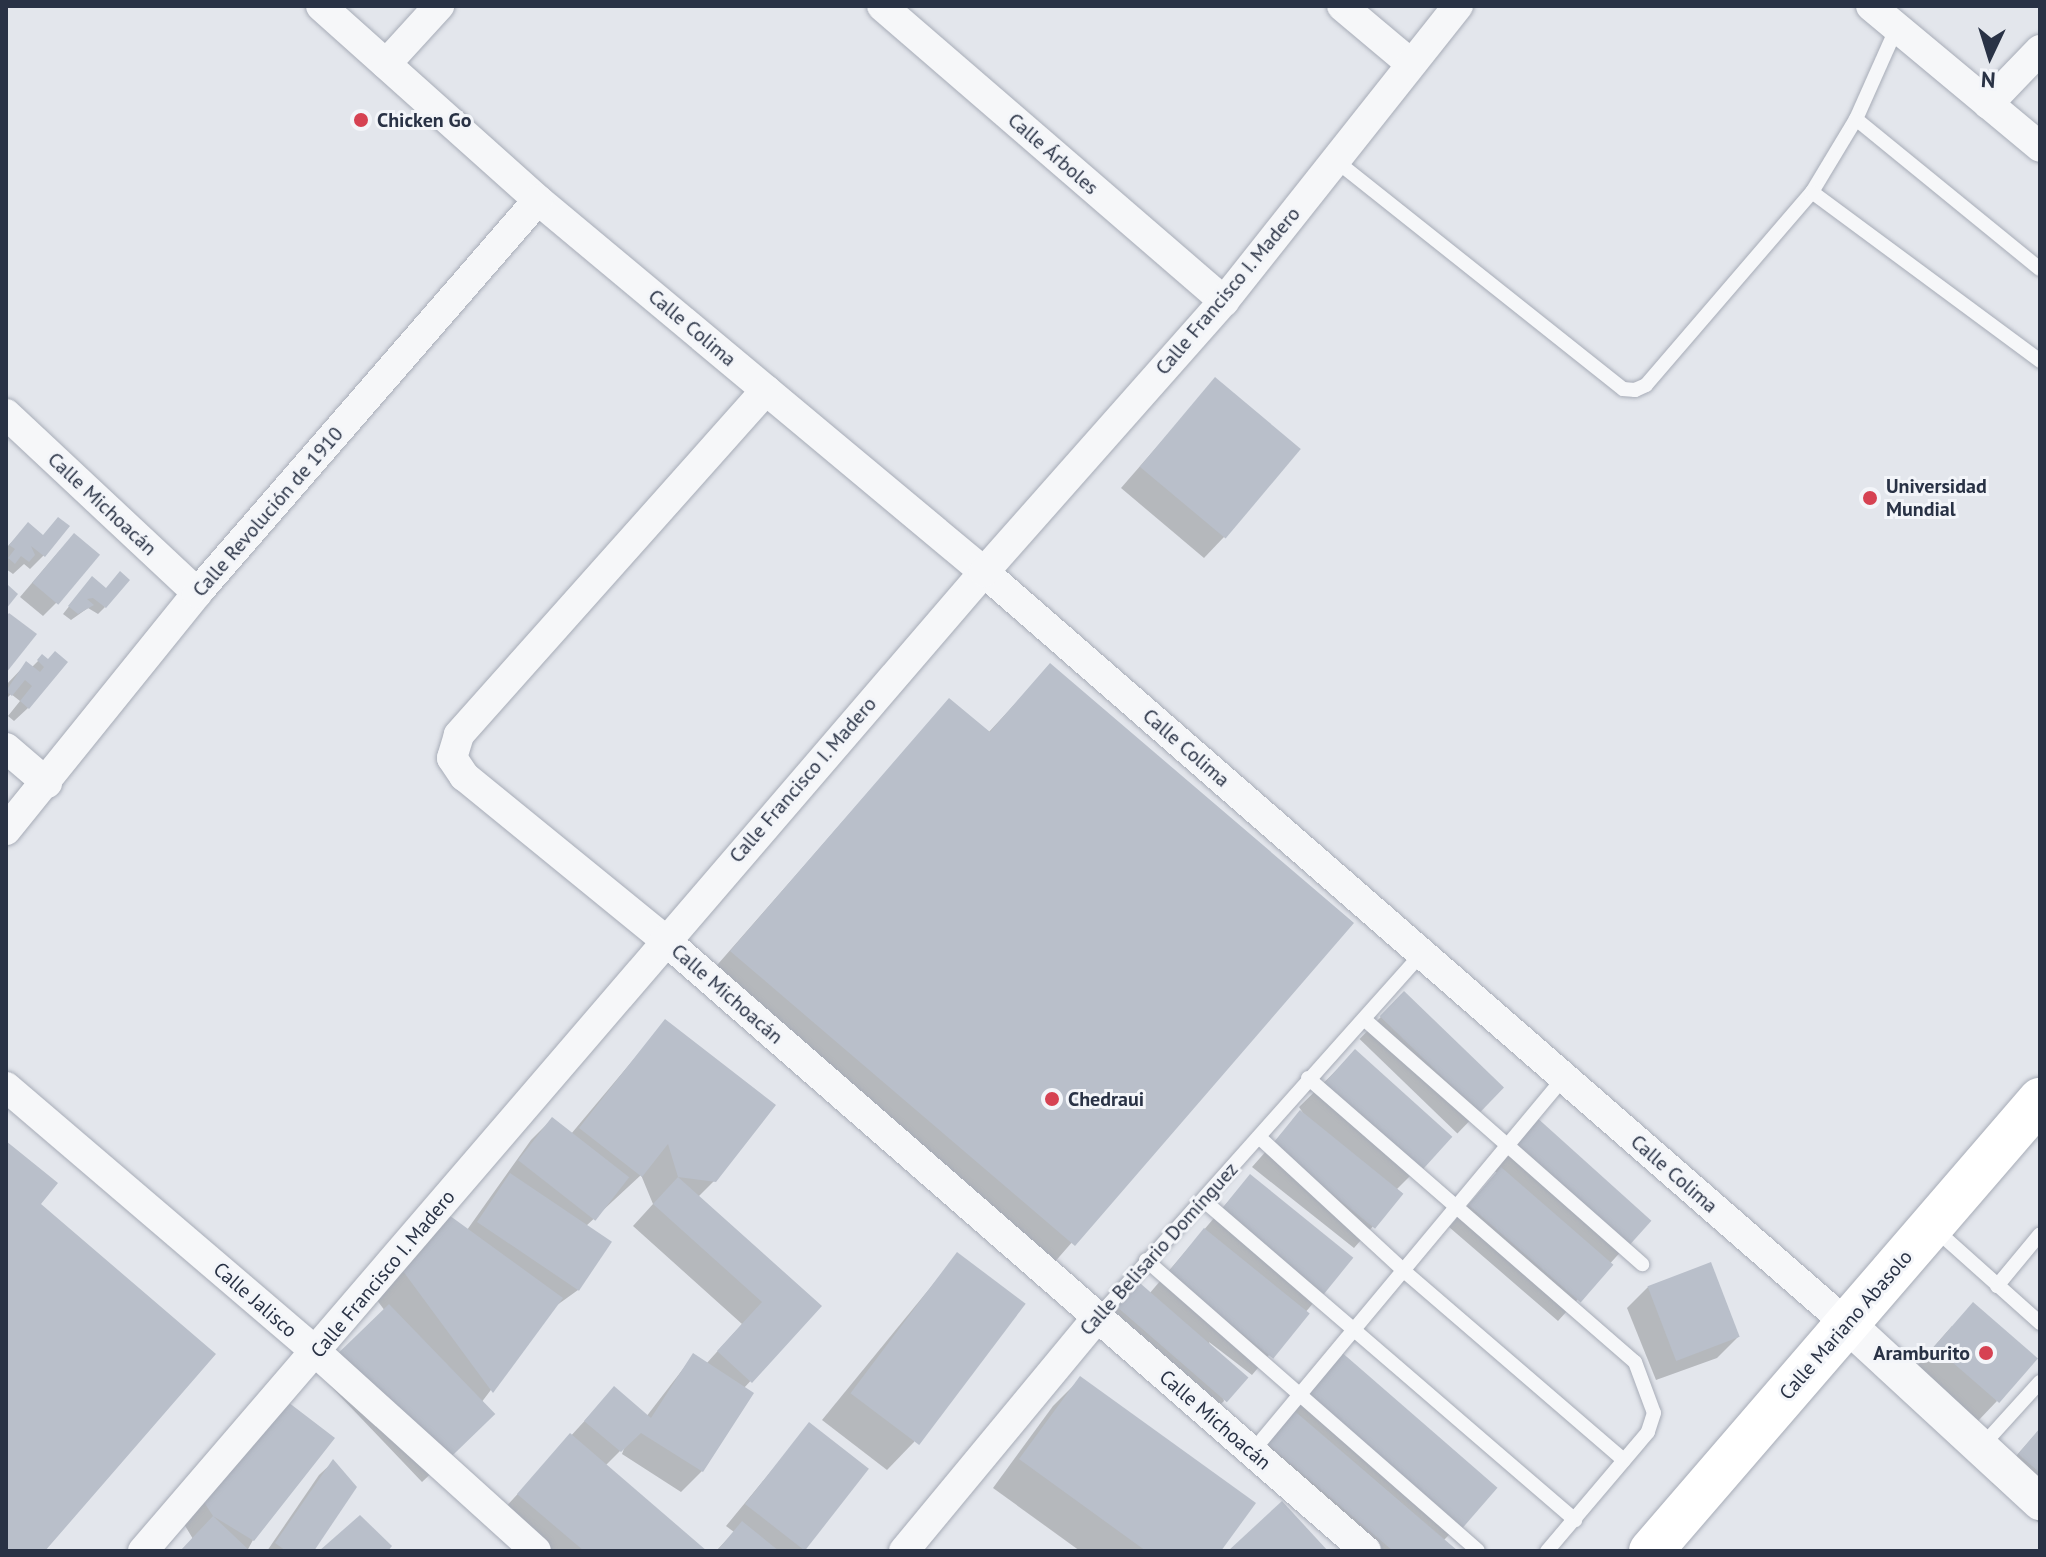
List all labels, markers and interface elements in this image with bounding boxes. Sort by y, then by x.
north arrow [1950,16,2030,96]
text: N [1980,65,1997,94]
place label: Chicken Go [377,108,472,132]
street label: Calle Árboles [1003,108,1103,200]
marker: Chicken Go [352,111,370,129]
street label: Calle Francisco I. Madero [1150,202,1306,380]
street label: Calle Colima [643,284,741,372]
street label: Calle Revolución de 1910 [188,422,348,602]
street label: Calle Michoacán [43,448,161,560]
place label: Universidad Mundial [1886,474,1987,521]
marker: Universidad Mundial [1861,489,1879,507]
street label: Calle Francisco I. Madero [724,692,882,868]
street label: Calle Colima [1138,704,1234,792]
street label: Calle Michoacán [666,939,788,1049]
place label: Chedraui [1068,1087,1144,1111]
marker: Chedraui [1043,1090,1061,1108]
street label: Calle Colima [1626,1130,1722,1218]
street label: Calle Belisario Domínguez [1075,1158,1243,1340]
street label: Calle Francisco I. Madero [305,1185,461,1363]
street label: Calle Mariano Abasolo [1774,1245,1918,1405]
street label: Calle Jalisco [208,1257,302,1343]
place label: Aramburito [1873,1341,1970,1365]
marker: Aramburito [1977,1344,1995,1362]
street label: Calle Michoacán [1154,1365,1276,1475]

